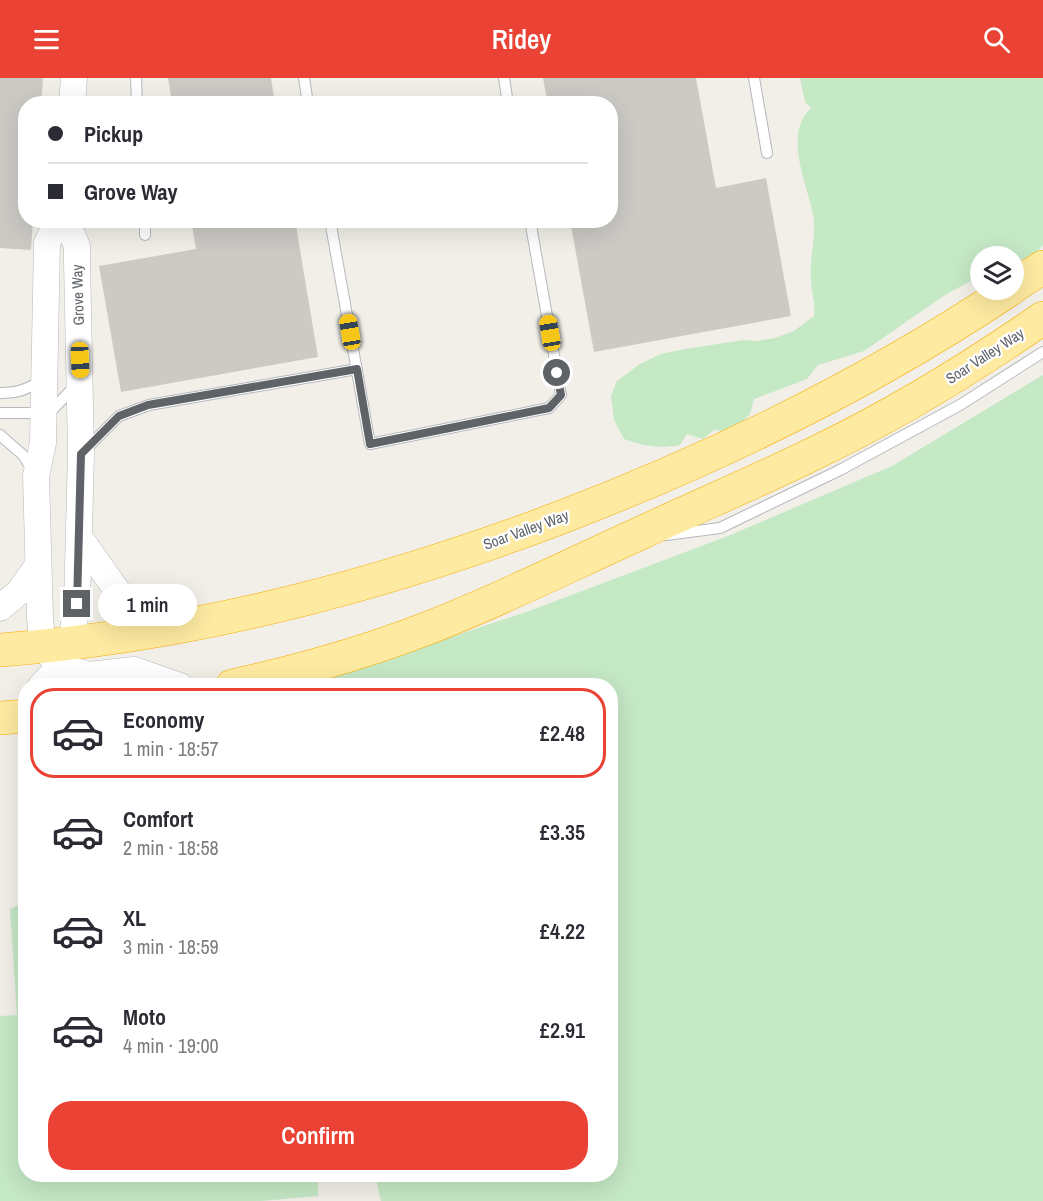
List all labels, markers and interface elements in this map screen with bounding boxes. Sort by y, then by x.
text: Ridey [492,21,551,57]
icon: menu [30,23,63,56]
icon: search [980,23,1013,56]
text: Pickup [84,119,143,149]
text: Grove Way [84,177,178,207]
map controls [970,246,1024,300]
button: layers [970,246,1024,300]
street label: Grove Way [66,263,89,326]
car [338,313,362,351]
car [538,314,562,352]
street label: Soar Valley Way [941,322,1029,389]
car [70,342,90,378]
route start [543,359,570,386]
street label: Soar Valley Way [480,504,572,555]
callout: 1 min [98,583,197,625]
route end [63,590,90,617]
text: 1 min [126,591,169,618]
text: Economy [123,705,204,735]
icon: car [51,706,105,760]
text: £2.48 [540,718,585,748]
text: 1 min · 18:57 [123,735,219,762]
text: Comfort [123,804,193,834]
icon: car [51,805,105,859]
text: £3.35 [540,817,585,847]
text: 2 min · 18:58 [123,834,219,861]
text: XL [123,903,146,933]
icon: car [51,904,105,958]
text: £4.22 [540,916,585,946]
text: 3 min · 18:59 [123,933,219,960]
text: Moto [123,1002,166,1032]
icon: car [51,1003,105,1057]
text: £2.91 [540,1015,585,1045]
text: 4 min · 19:00 [123,1032,219,1059]
button: Confirm [48,1101,588,1170]

